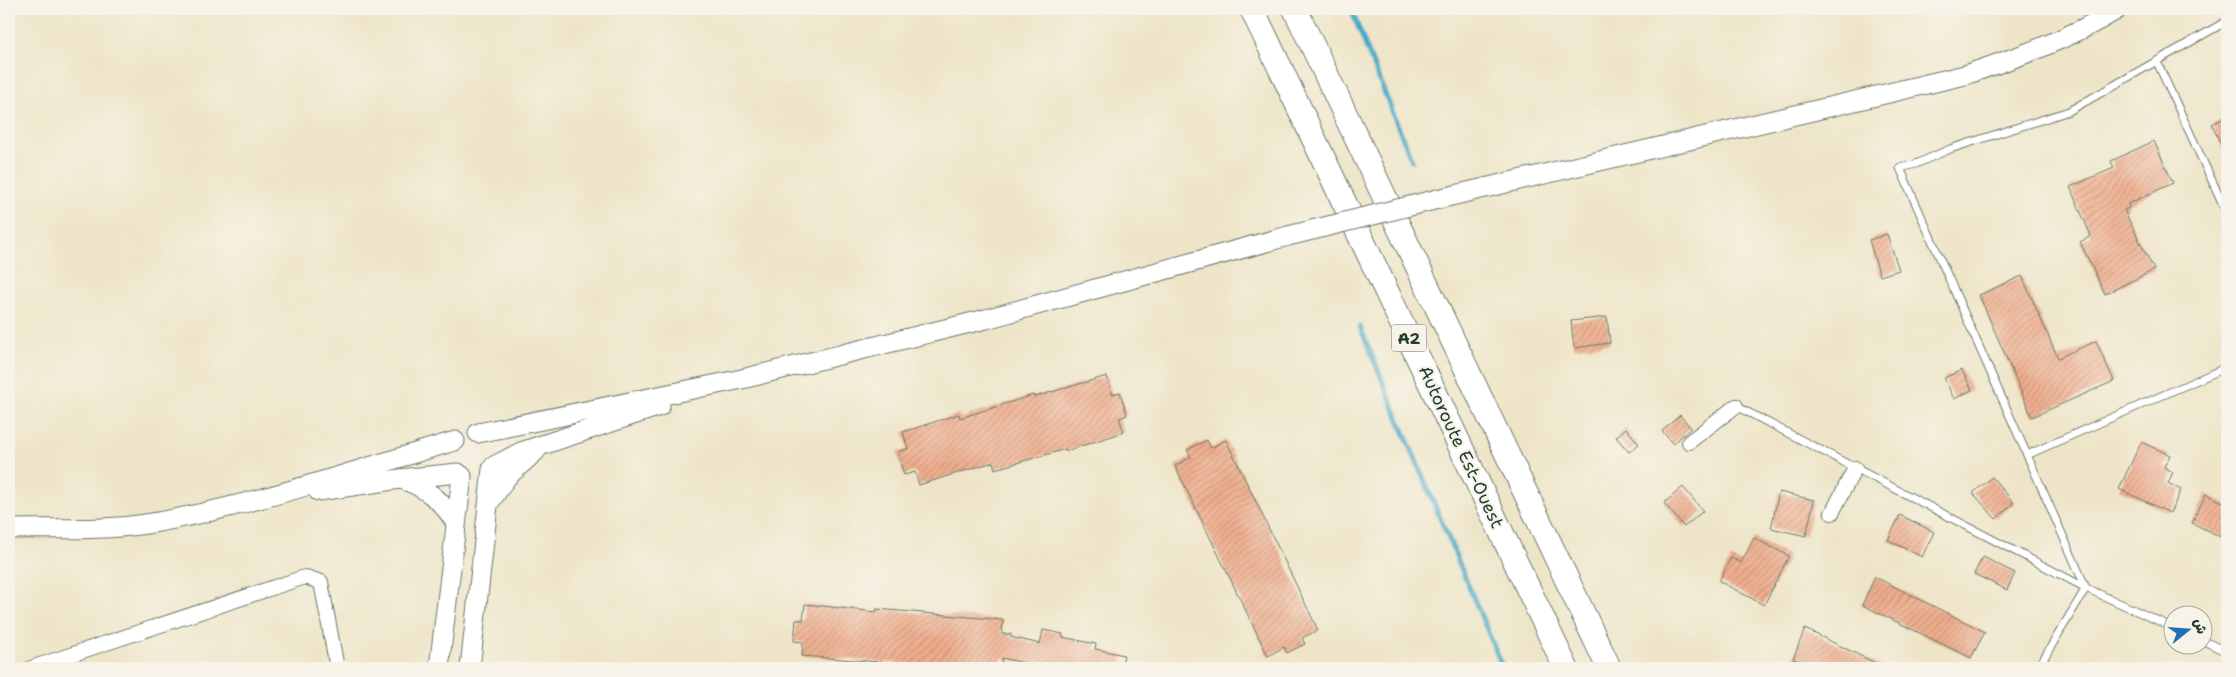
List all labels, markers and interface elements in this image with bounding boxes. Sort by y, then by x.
road number: A2 [1392,324,1426,352]
street label: Autoroute Est-Ouest [1413,362,1509,532]
north arrow [2164,604,2214,654]
text: ش [2190,616,2211,636]

